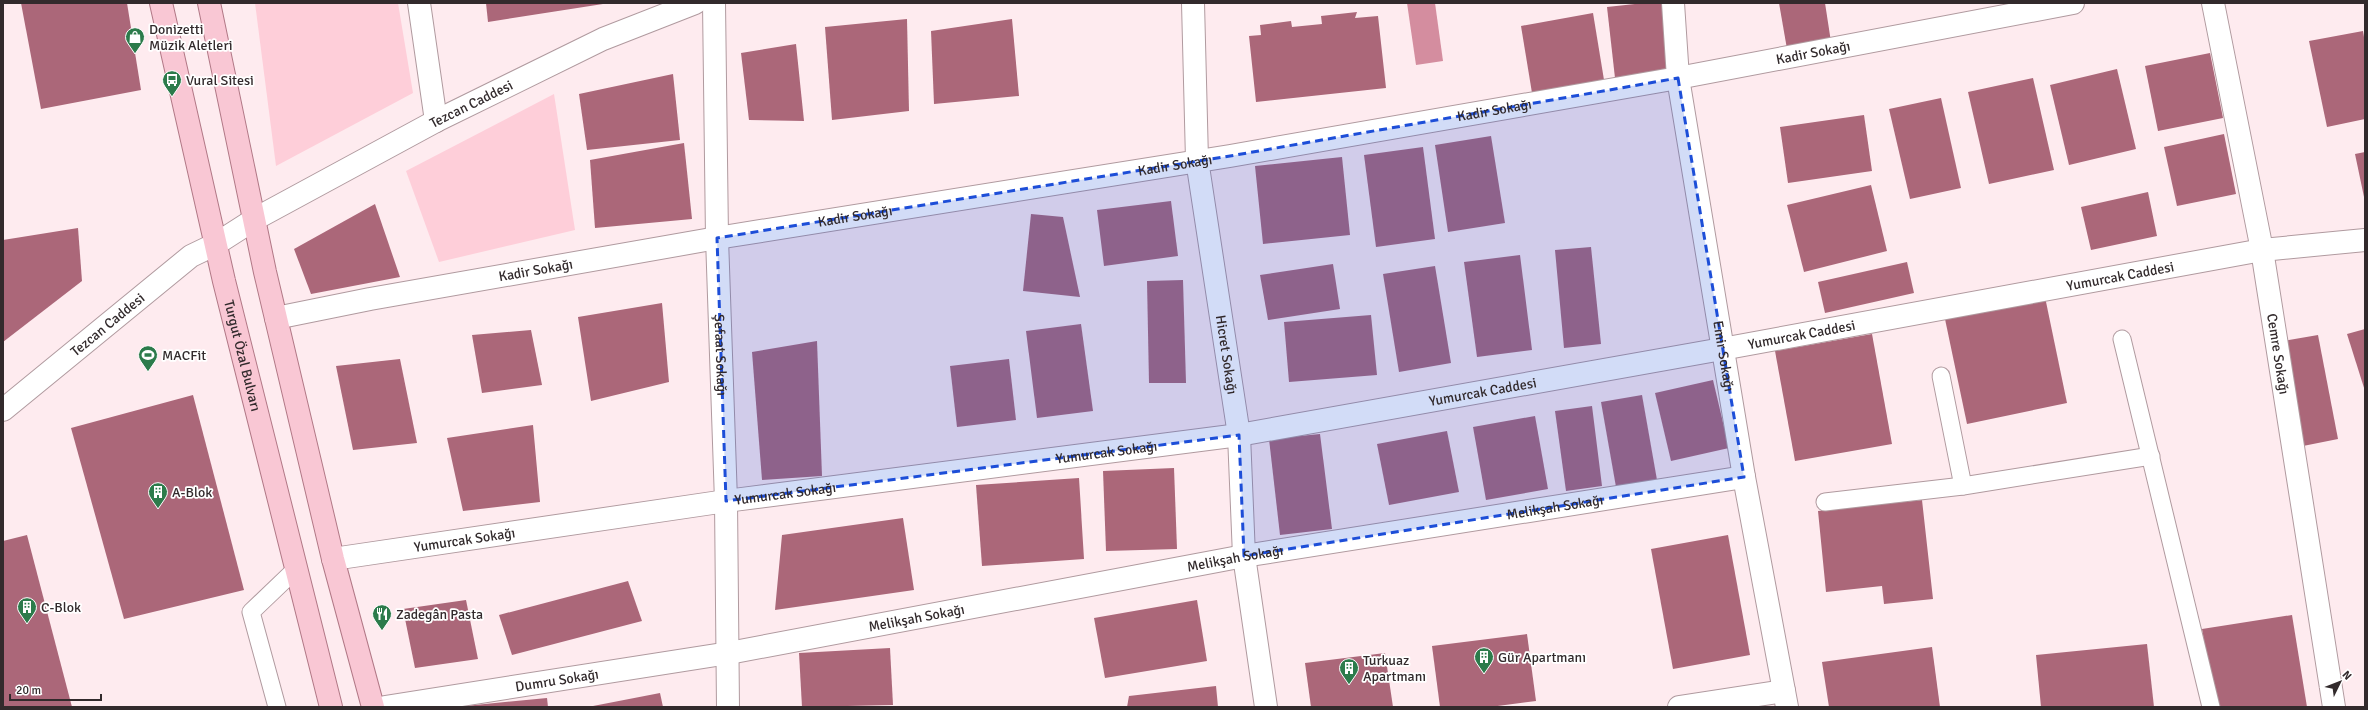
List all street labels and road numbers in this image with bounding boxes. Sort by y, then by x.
street label: Kadir Sokağı [1775,37,1852,68]
street label: Tezcan Caddesi [427,76,515,131]
street label: Kadir Sokağı [1456,95,1533,125]
street label: Kadir Sokağı [1137,150,1213,179]
street label: Kadir Sokağı [817,202,893,230]
street label: Kadir Sokağı [497,255,574,285]
street label: Yumurcak Caddesi [2065,258,2175,294]
street label: Tezcan Caddesi [67,289,148,360]
street label: Turgut Özal Bulvarı [221,298,265,413]
street label: Cemre Sokağı [2264,312,2293,396]
street label: Şefaat Sokağı [711,314,731,396]
street label: Hicret Sokağı [1212,314,1241,396]
street label: Yumurcak Caddesi [1746,316,1857,353]
street label: Emir Sokağı [1710,319,1738,393]
street label: Yumurcak Caddesi [1428,374,1538,410]
street label: Yumurcak Sokağı [1055,437,1158,467]
street label: Yumurcak Sokağı [734,478,837,508]
street label: Melikşah Sokağı [1505,491,1604,523]
street label: Yumurcak Sokağı [413,524,516,555]
street label: Melikşah Sokağı [1185,541,1284,575]
street label: Melikşah Sokağı [867,600,966,635]
street label: Dumru Sokağı [514,665,600,695]

